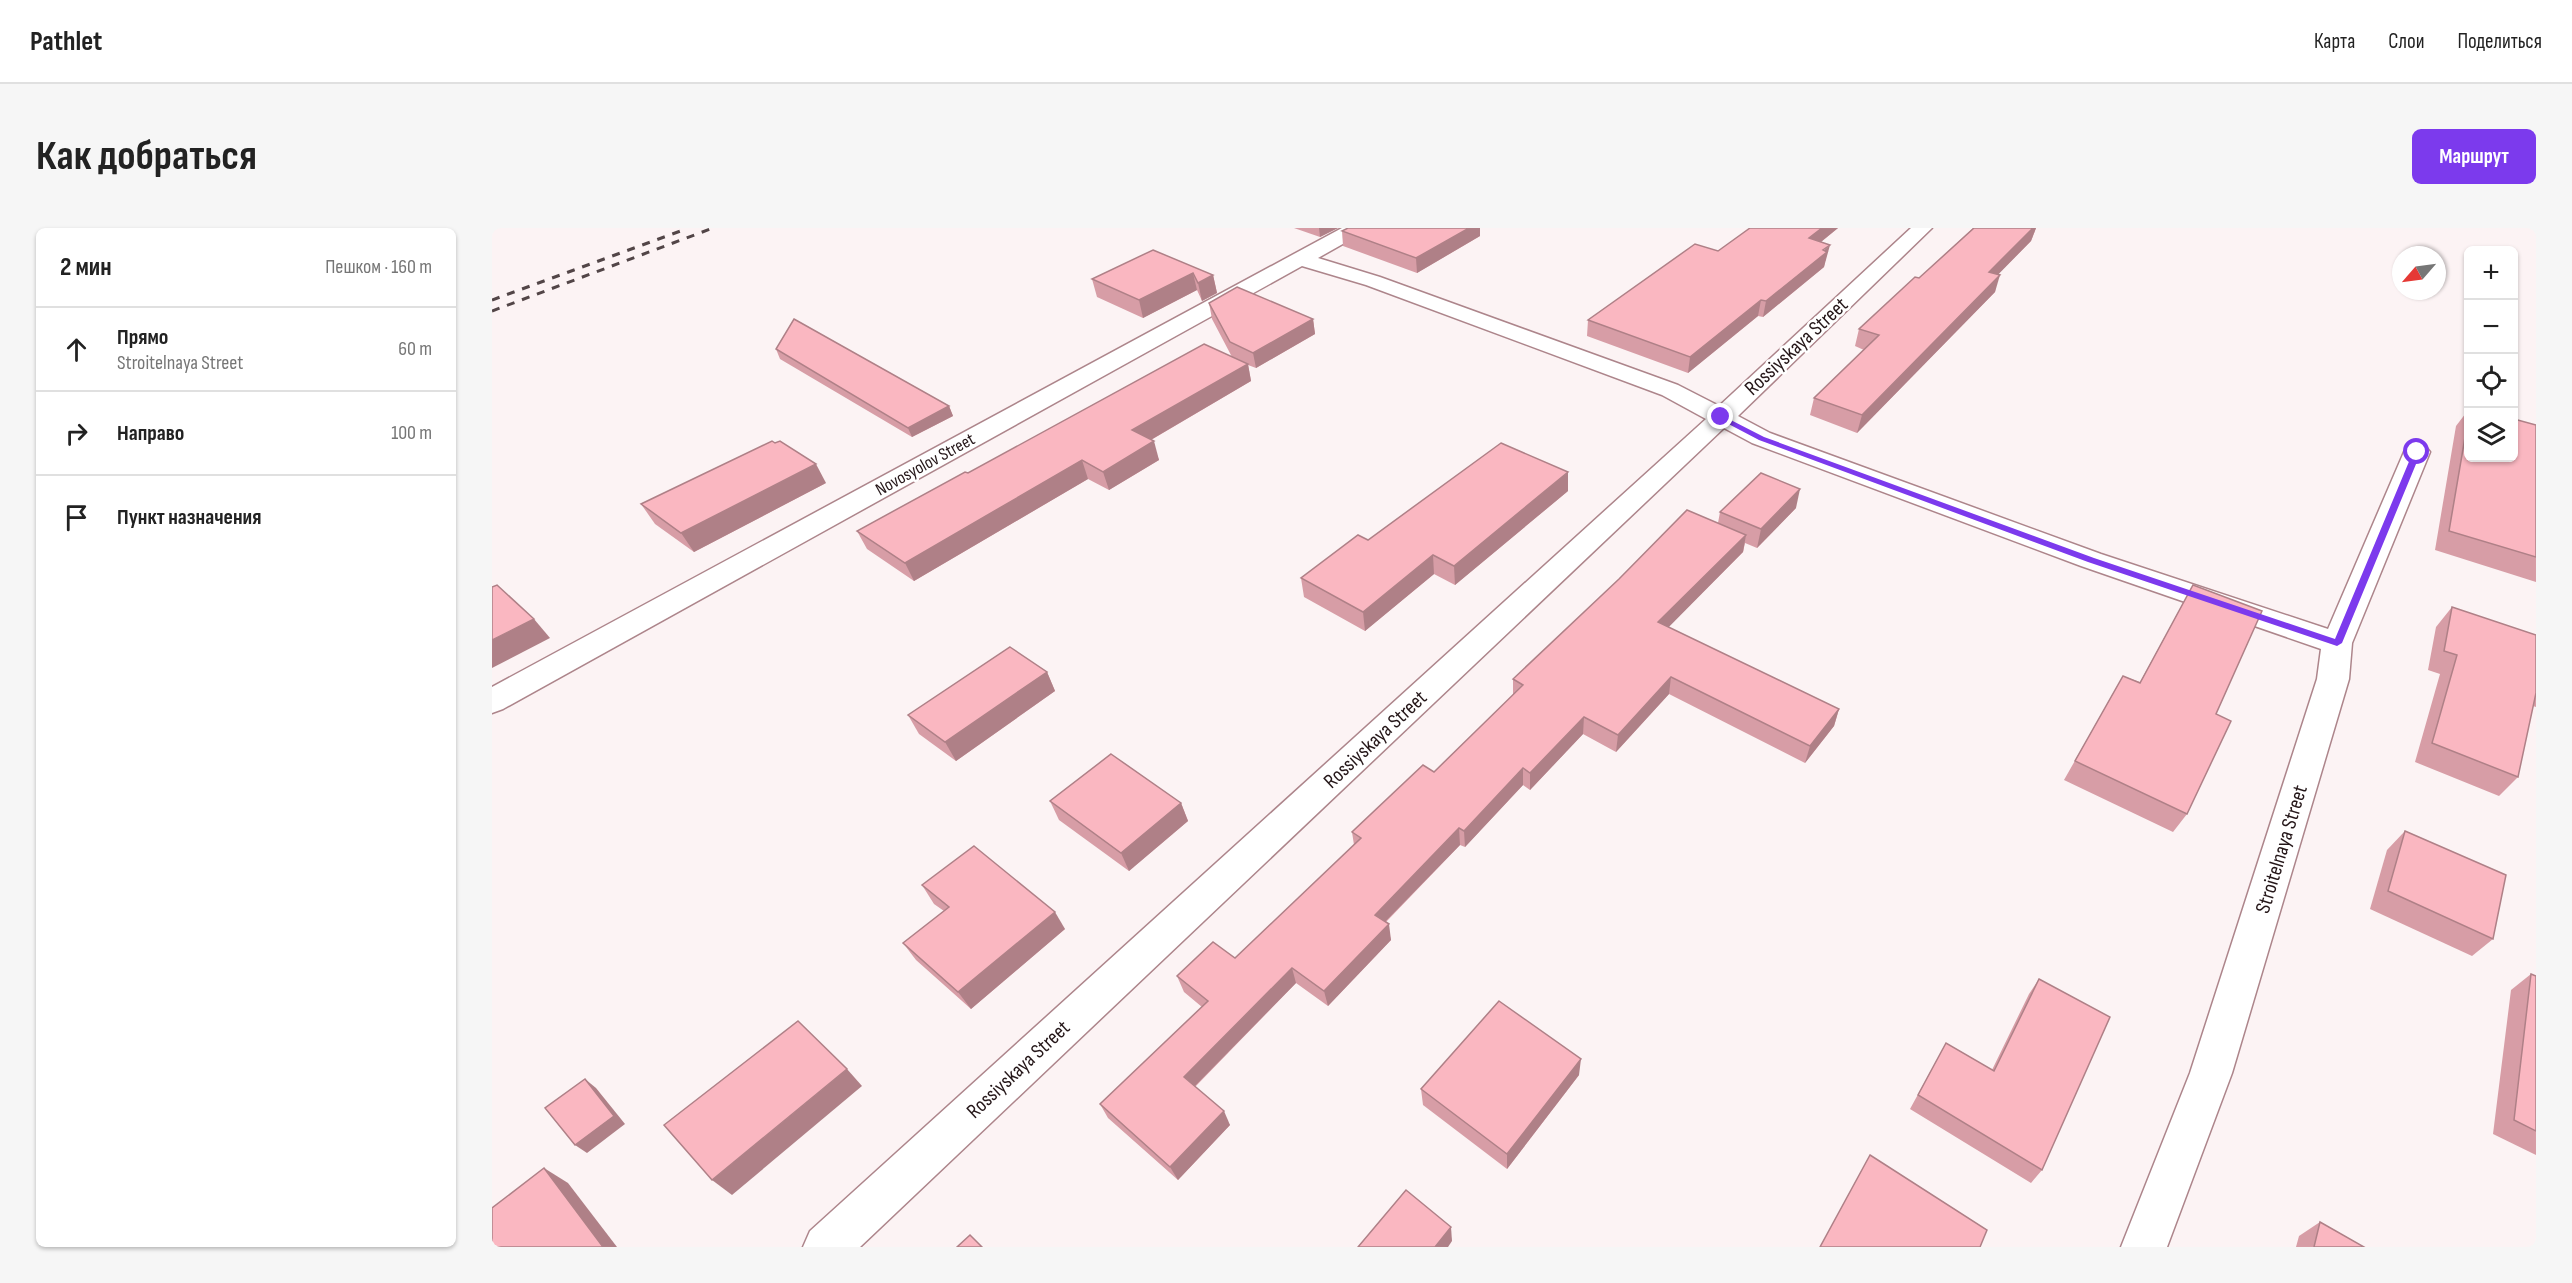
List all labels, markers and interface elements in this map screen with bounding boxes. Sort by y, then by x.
text: Pathlet [30,25,102,58]
text: Карта [2314,29,2355,54]
text: Слои [2388,29,2424,54]
text: Поделиться [2457,29,2542,54]
button: Маршрут [2412,129,2536,184]
text: Как добраться [36,131,257,182]
north arrow [2392,246,2446,300]
map controls [2464,246,2518,462]
button: + [2464,246,2518,300]
text: 2 мин [60,252,112,283]
text: Пешком · 160 m [325,255,432,279]
street label: Rossiyskaya Street [1740,292,1853,401]
button: − [2464,300,2518,354]
text: Прямо [117,324,168,351]
icon: ahead [60,333,93,366]
text: 60 m [398,337,432,361]
text: Stroitelnaya Street [117,351,243,375]
button: locate [2464,354,2518,408]
route end [1707,403,1733,429]
button: layers [2464,408,2518,462]
icon: right [60,417,93,450]
text: Направо [117,420,184,447]
text: 100 m [391,421,432,445]
street label: Novosyolov Street [872,428,979,500]
route start [2403,438,2429,464]
icon: arrive [60,501,93,534]
text: Пункт назначения [117,504,261,531]
street label: Rossiyskaya Street [1319,685,1432,794]
street label: Stroitelnaya Street [2250,782,2313,916]
street label: Rossiyskaya Street [962,1015,1075,1124]

